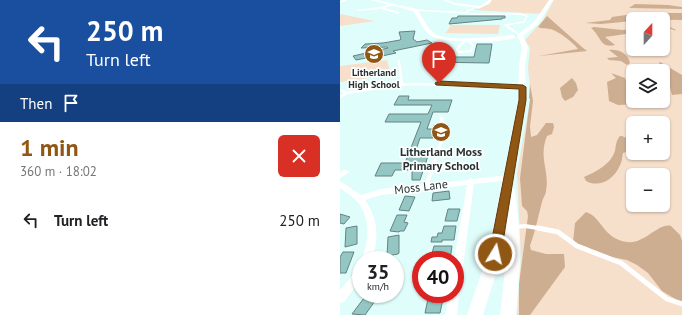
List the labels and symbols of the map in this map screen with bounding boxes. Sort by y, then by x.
north arrow [626,12,670,56]
pin [422,42,456,83]
school or university icon: Litherland High School [363,43,385,65]
place label: Litherland High School [348,66,400,91]
school or university icon: Litherland Moss Primary School [430,121,452,143]
place label: Litherland Moss Primary School [400,144,482,173]
street label: Moss Lane [393,176,449,197]
position arrow [474,233,516,275]
speed limit sign: 40 [412,251,464,303]

